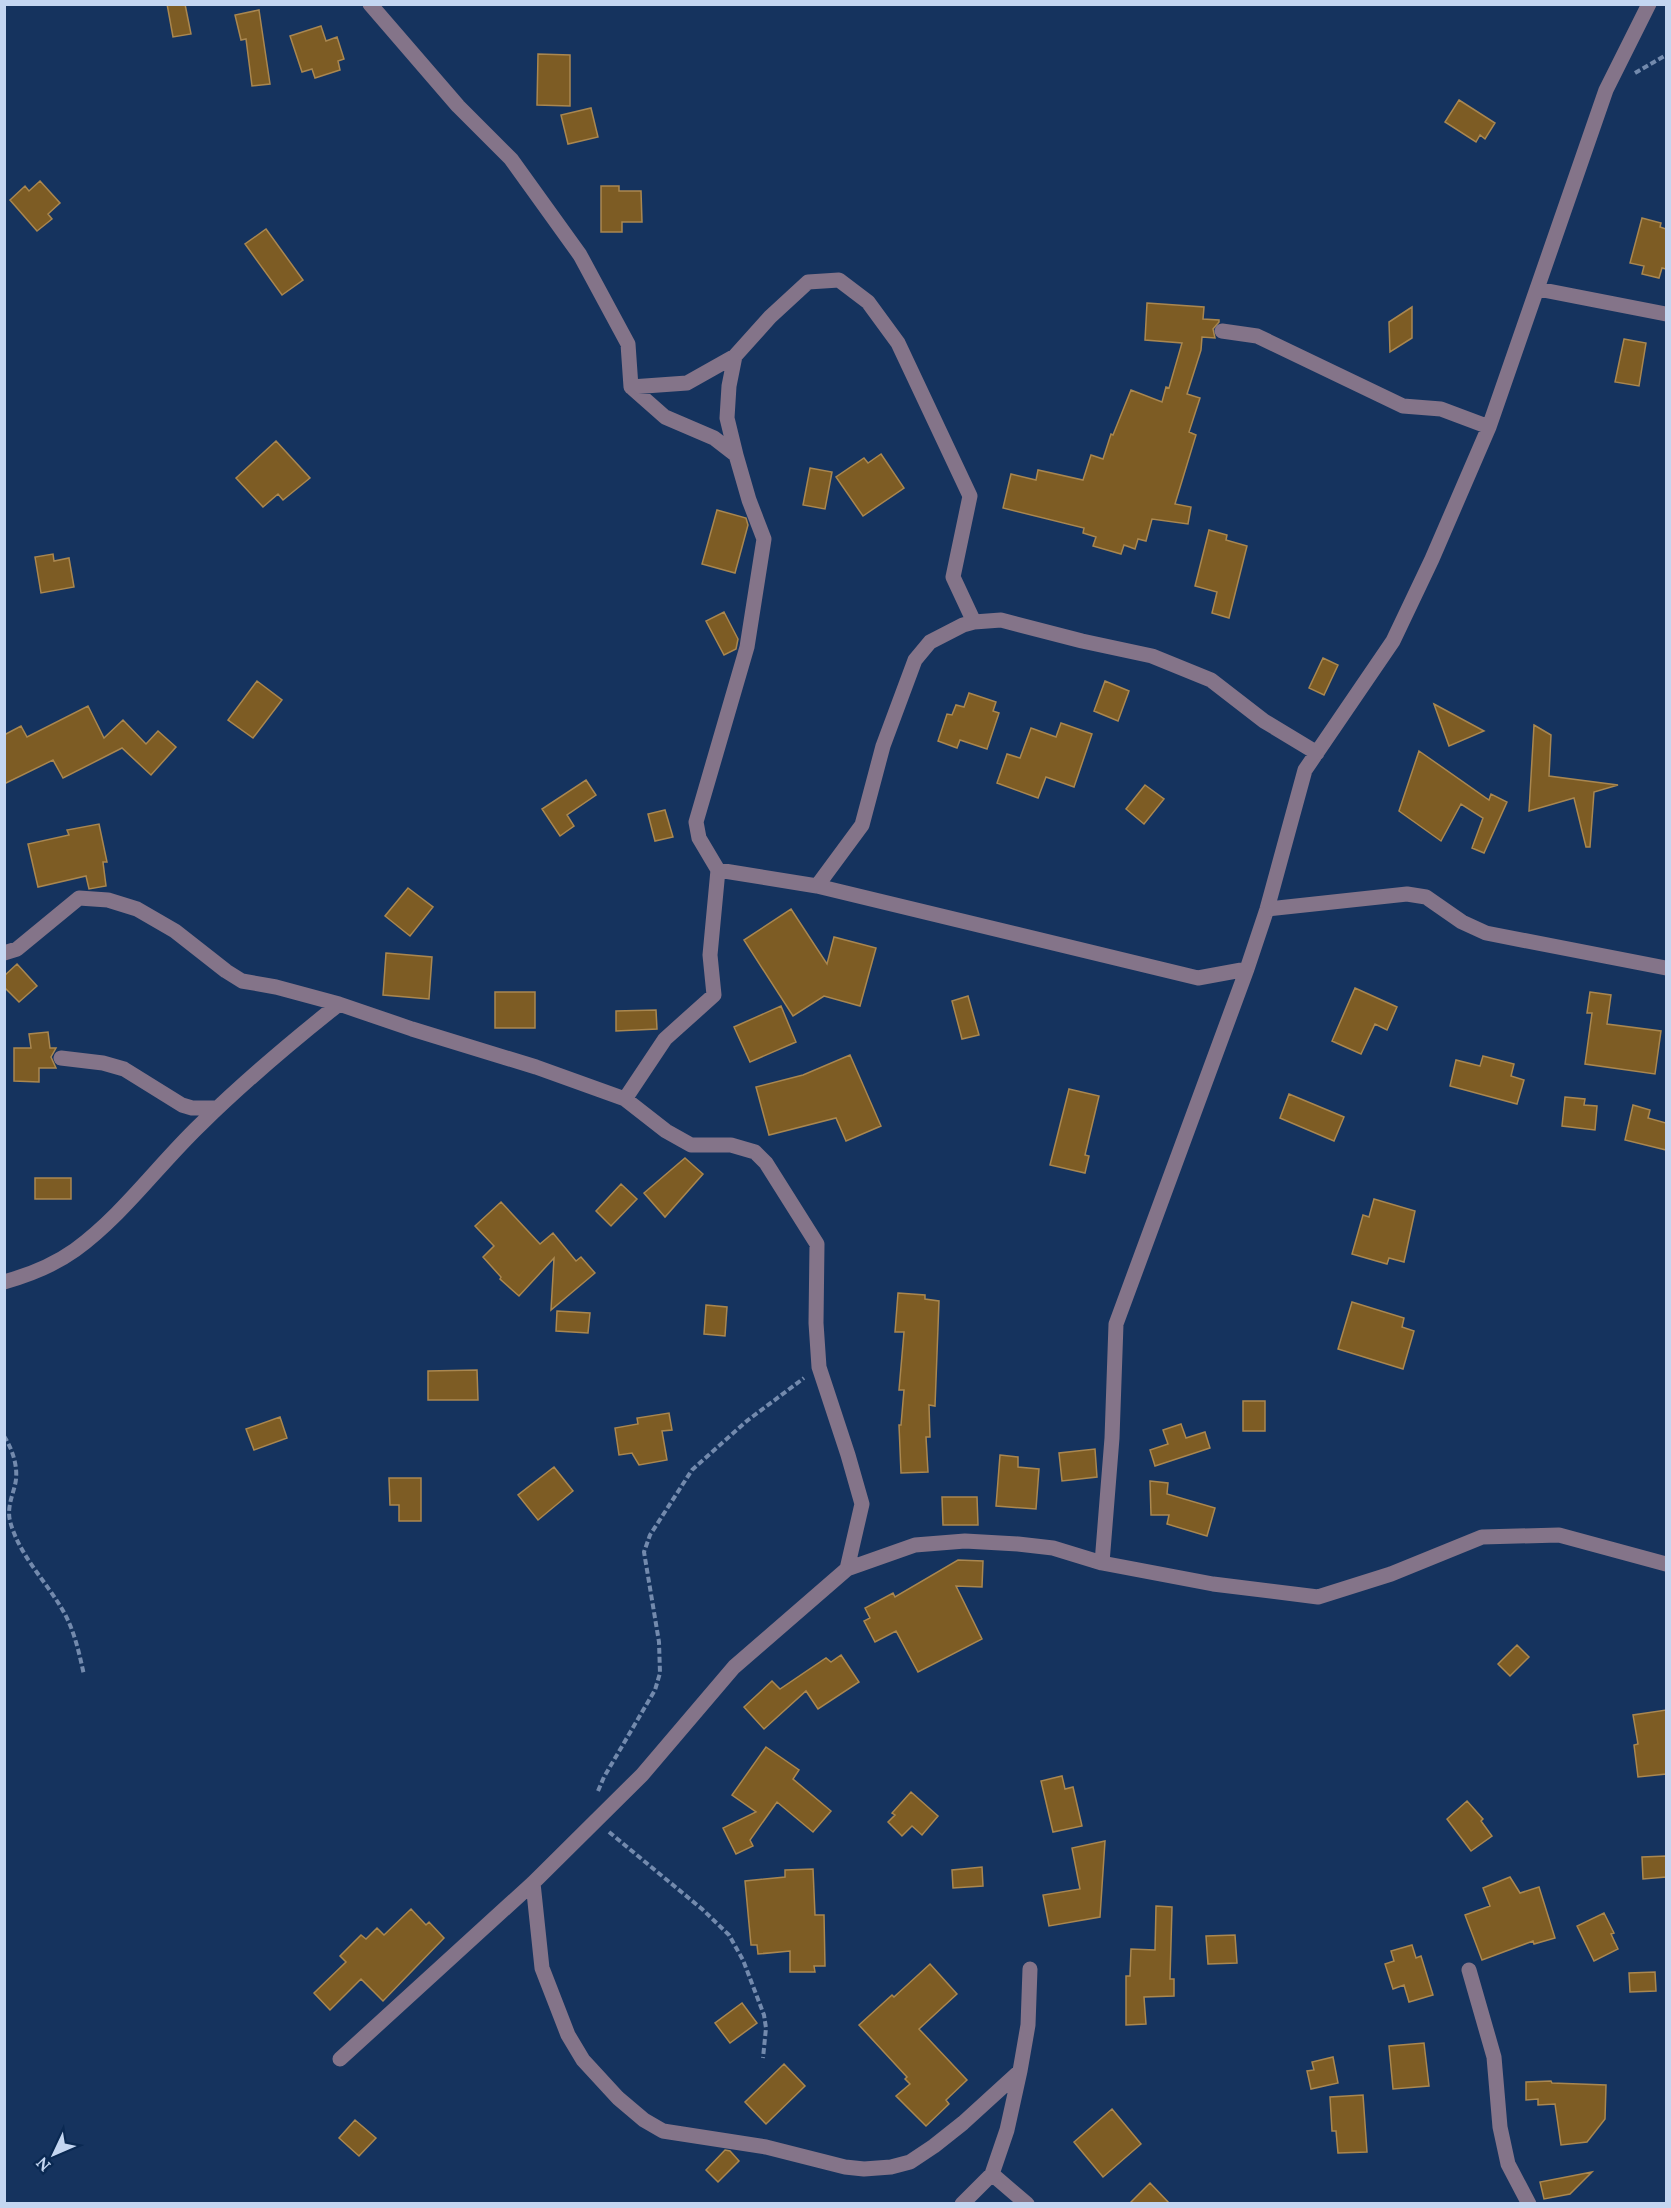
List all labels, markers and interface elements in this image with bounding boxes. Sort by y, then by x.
north arrow [24,2124,84,2184]
text: N [32,2153,55,2176]

